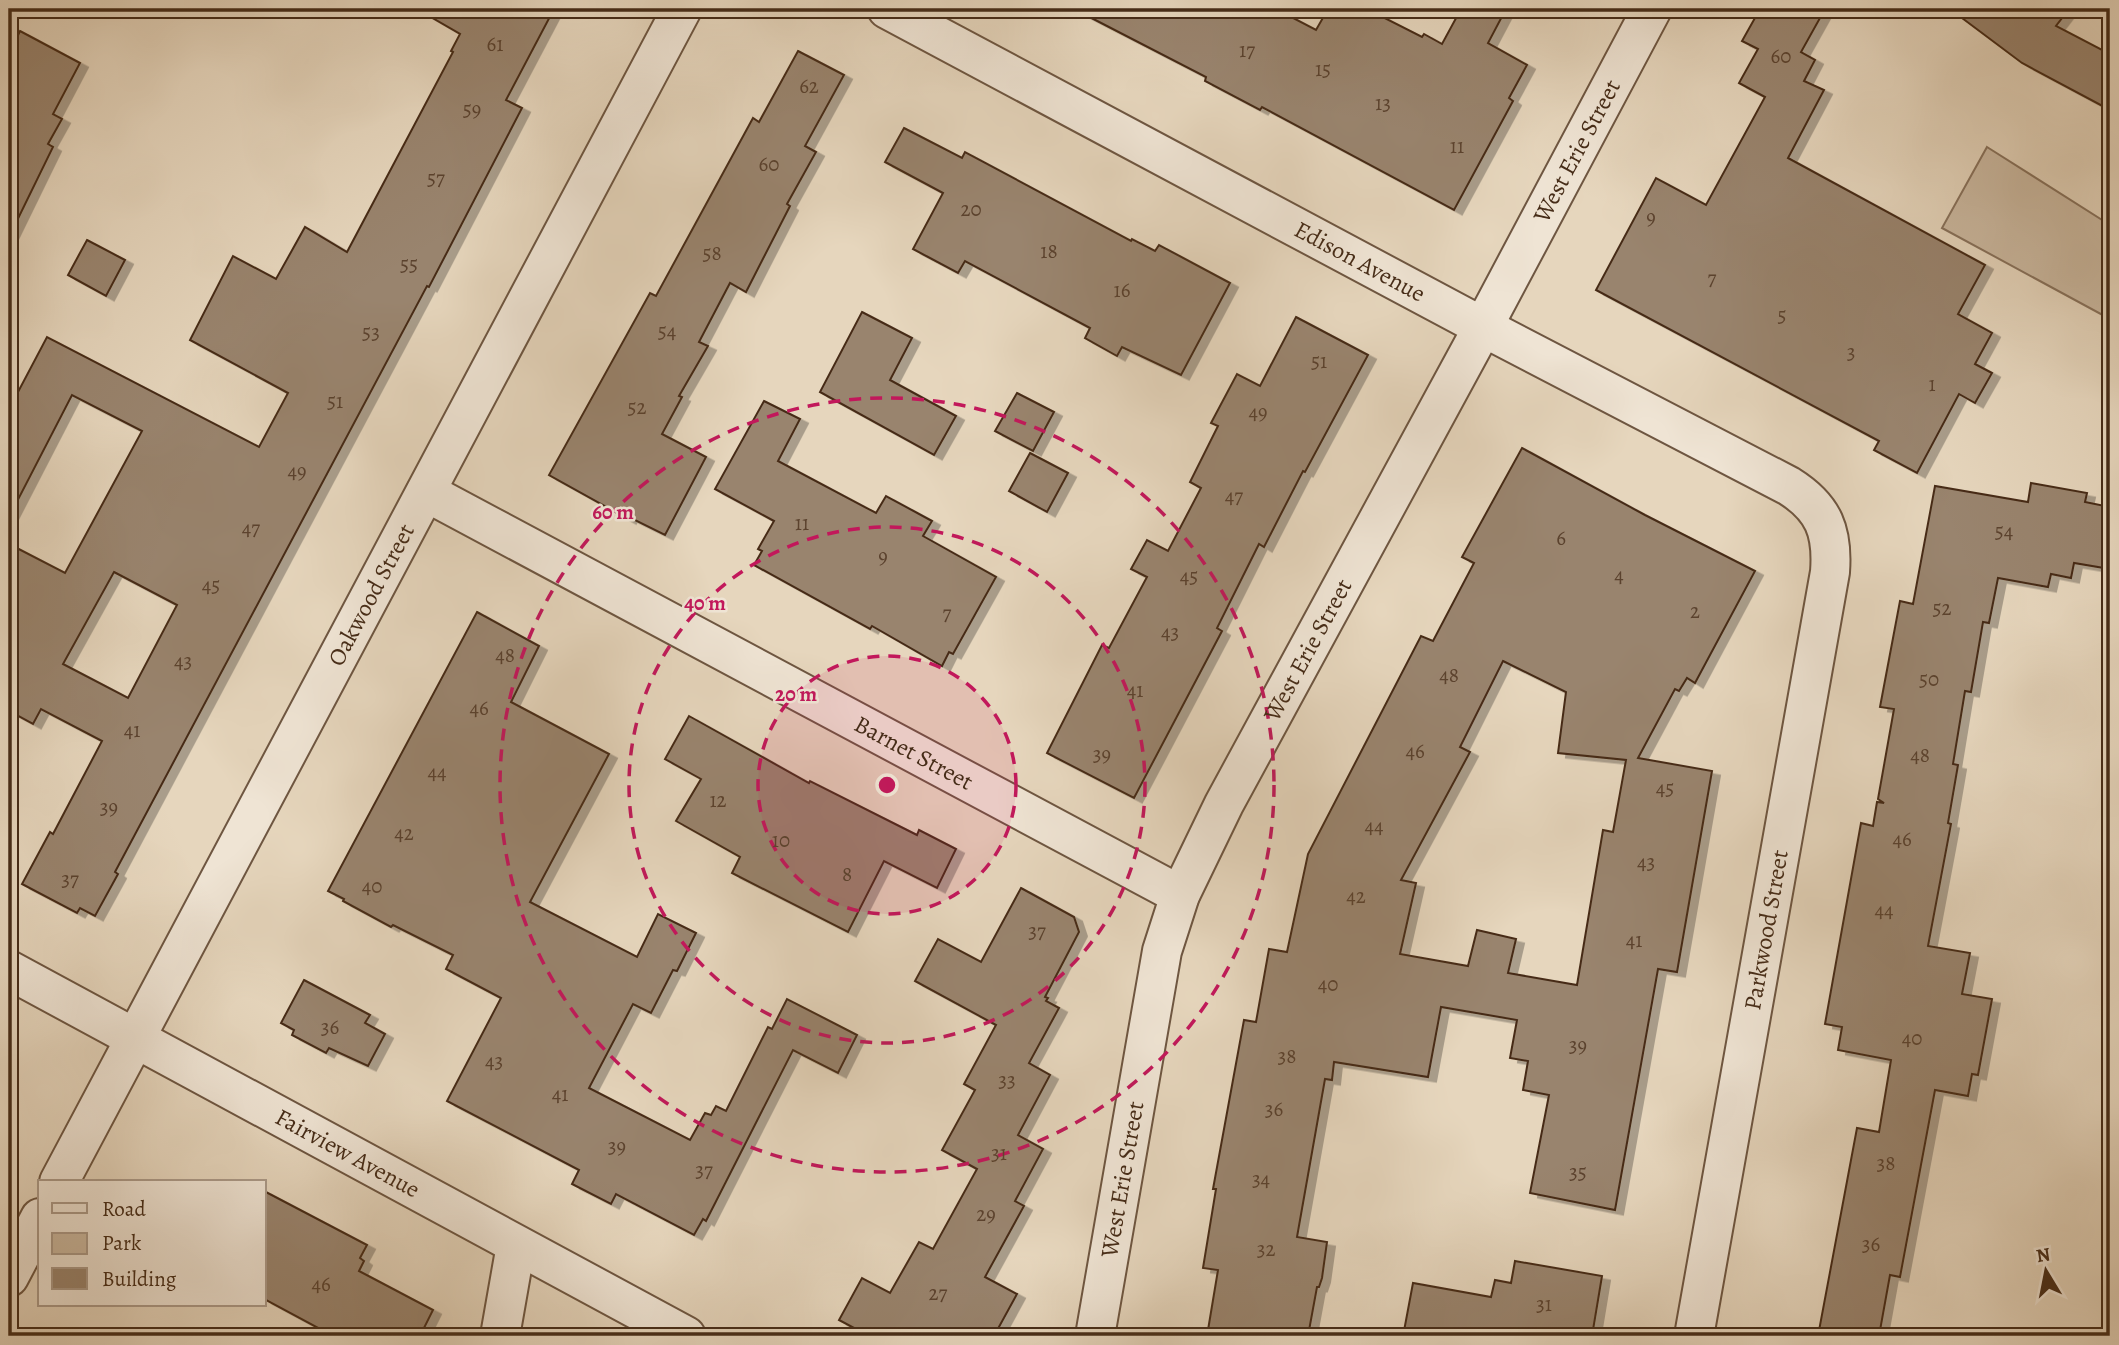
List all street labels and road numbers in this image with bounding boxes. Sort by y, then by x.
street label: West Erie Street [1525,74,1628,229]
street label: Edison Avenue [1289,213,1431,309]
street label: Oakwood Street [320,518,422,671]
street label: West Erie Street [1255,573,1359,728]
street label: Barnet Street [849,708,979,798]
street label: Parkwood Street [1736,847,1796,1013]
street label: West Erie Street [1093,1099,1152,1261]
street label: Fairview Avenue [270,1101,426,1205]

